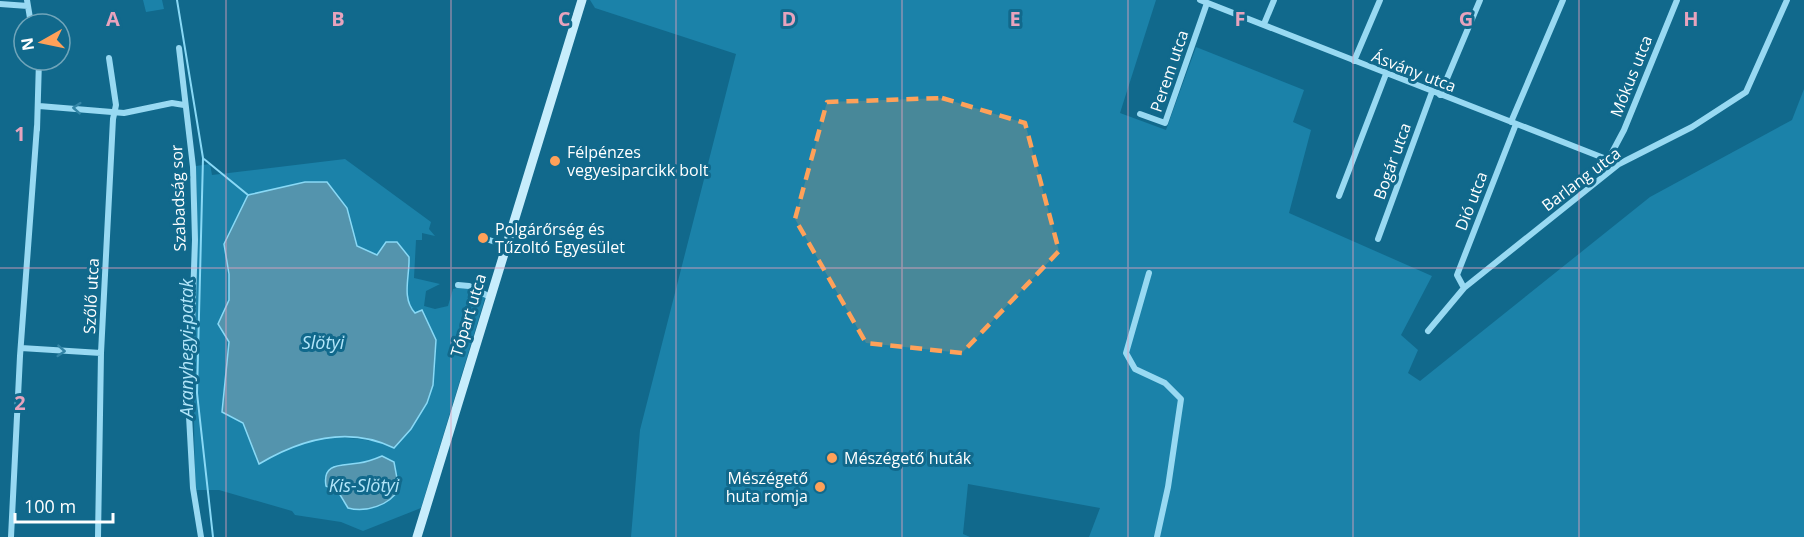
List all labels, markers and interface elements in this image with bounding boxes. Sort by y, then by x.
text: A [106,5,120,32]
text: B [331,5,345,32]
text: C [558,5,571,32]
text: D [782,5,796,32]
text: E [1009,5,1021,32]
text: F [1235,5,1245,32]
text: G [1459,5,1473,32]
text: H [1683,5,1699,32]
north arrow [12,12,72,72]
street label: Perem utca [1145,27,1193,115]
street label: Mókus utca [1605,32,1657,120]
text: N [15,36,39,52]
street label: Ásvány utca [1369,45,1459,97]
one-way arrow [72,102,81,115]
text: 1 [14,120,26,147]
street label: Bogár utca [1368,120,1416,202]
place label: Félpénzes vegyesiparcikk bolt [567,141,709,181]
street label: Barlang utca [1537,142,1625,216]
street label: Szabadság sor [165,144,191,252]
marker: Félpénzes vegyesiparcikk bolt [548,154,562,168]
street label: Dió utca [1450,168,1492,234]
place label: Polgárőrség és Tűzoltó Egyesület [495,218,625,258]
marker: Polgárőrség és Tűzoltó Egyesület [476,231,490,245]
street label: Szőlő utca [78,258,104,334]
street label: Tópart utca [445,271,491,359]
water label: Aranyhegyi-patak [174,277,198,419]
water label: Slötyi [302,330,345,354]
one-way arrow [57,344,66,357]
text: 2 [14,389,26,416]
place label: Mészégető huták [844,447,972,469]
marker: Mészégető huták [825,451,839,465]
place label: Mészégető huta romja [726,467,808,507]
water label: Kis-Slötyi [329,473,400,497]
marker: Mészégető huta romja [813,480,827,494]
scale bar [15,486,112,524]
text: 100 m [24,494,76,518]

